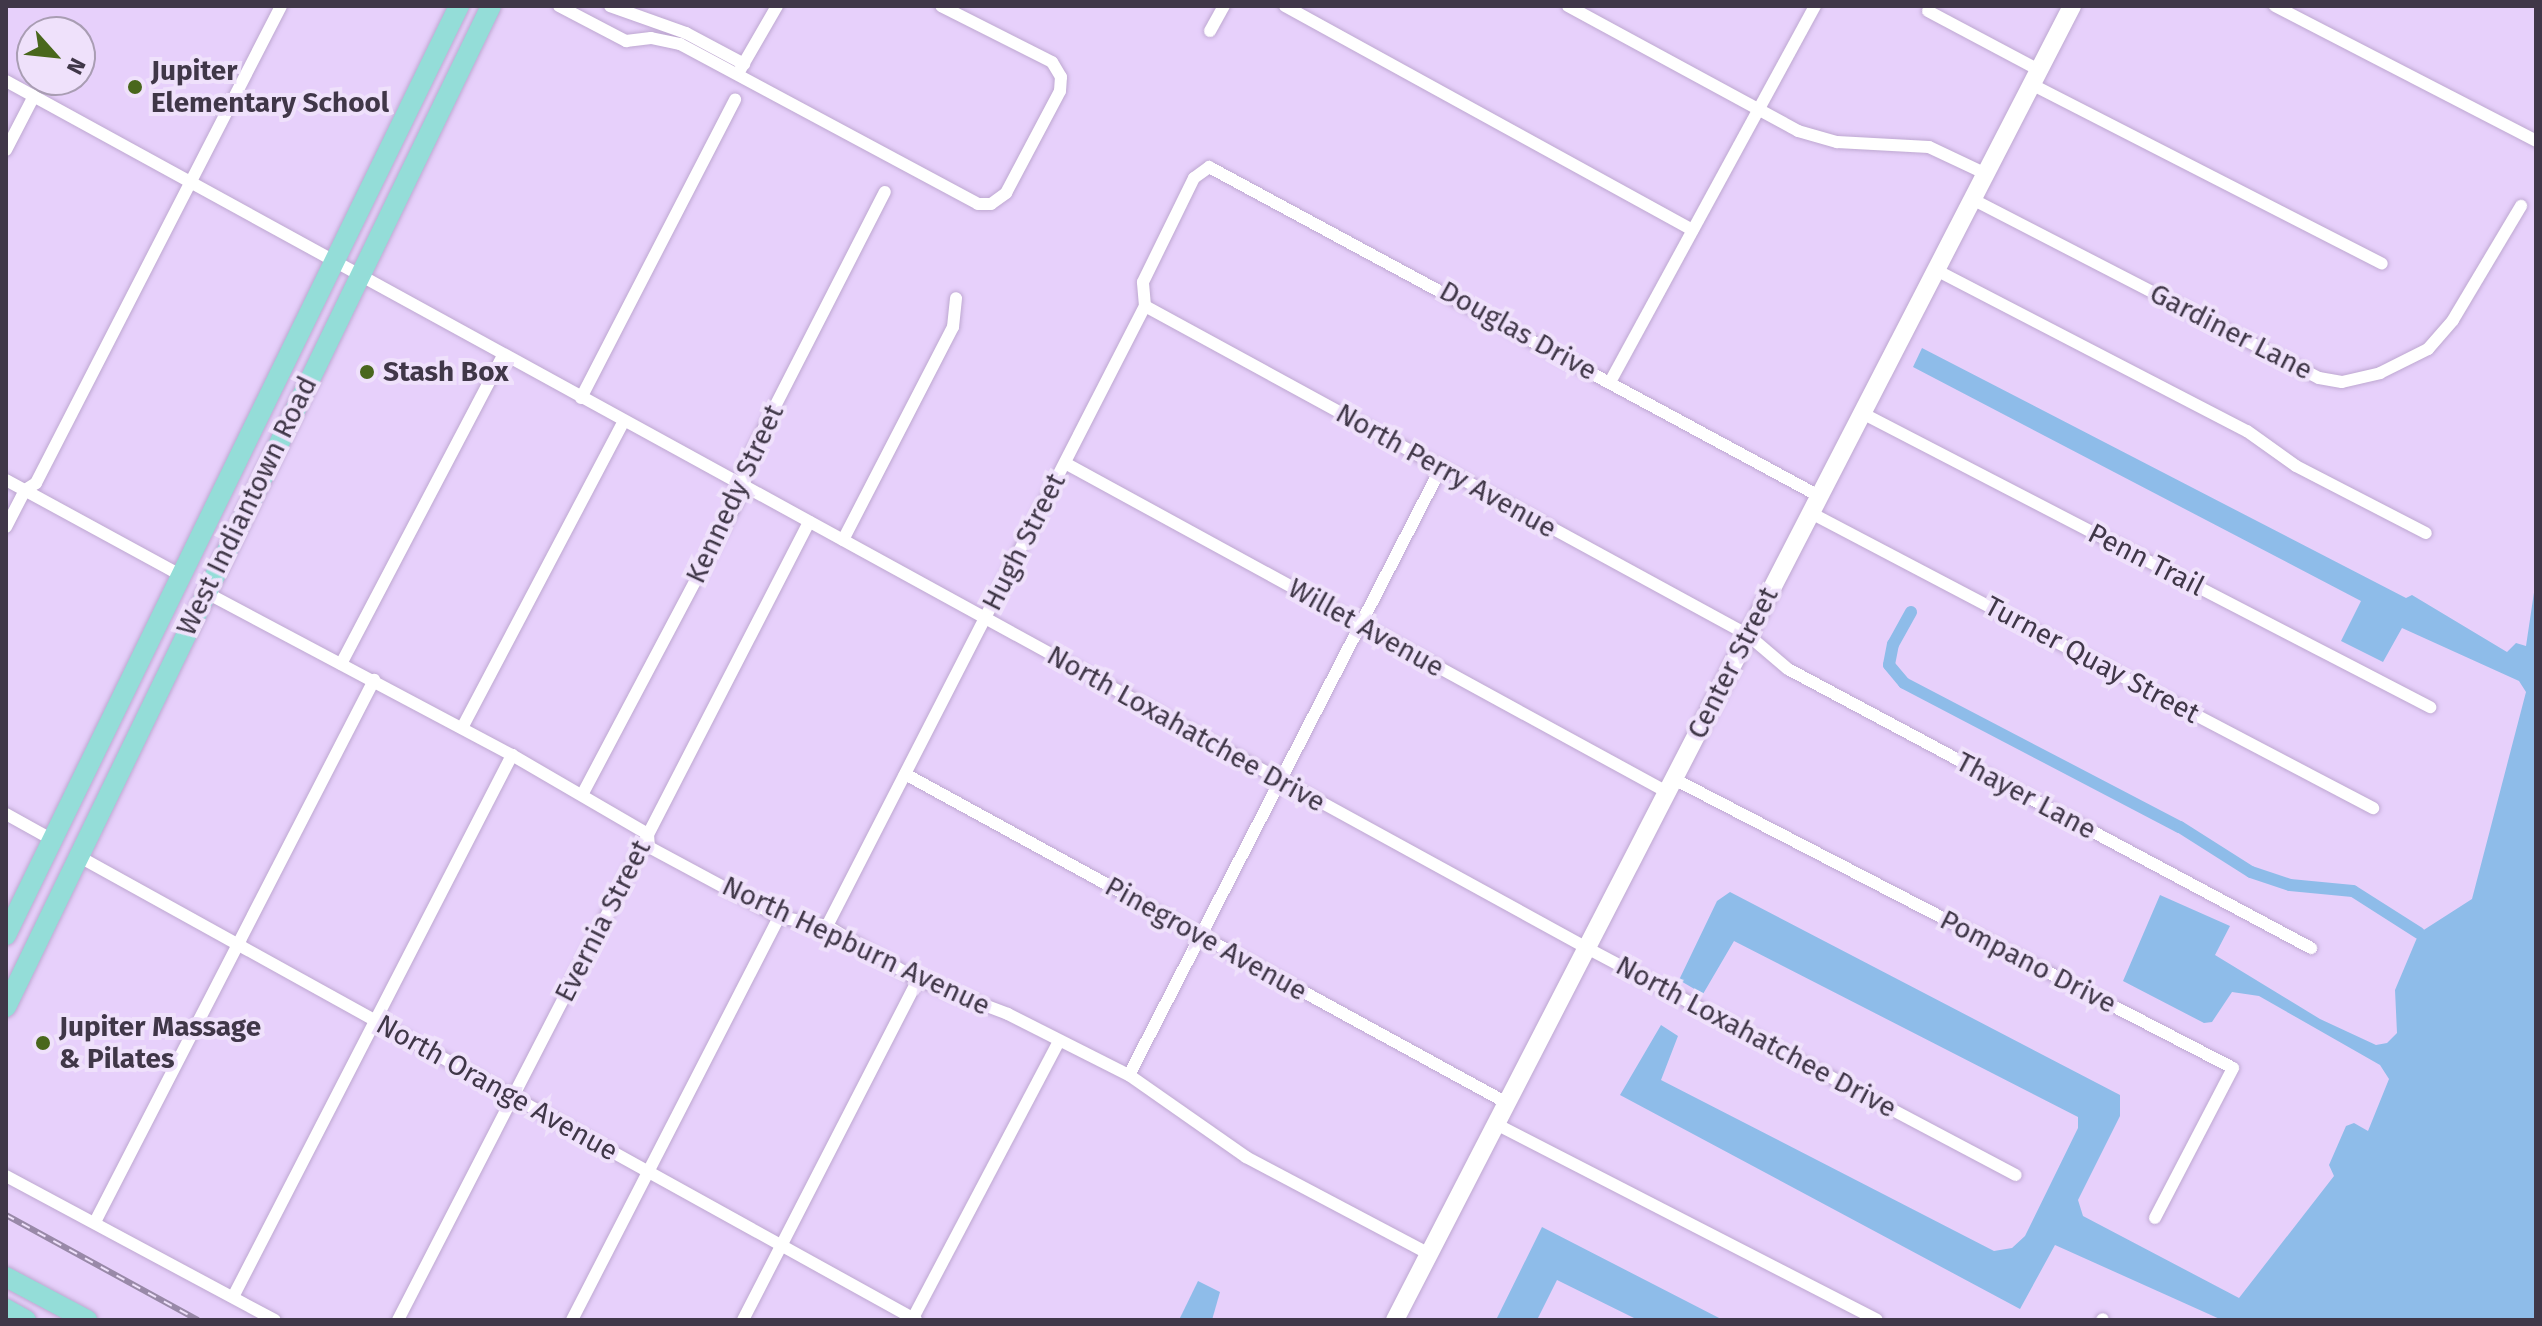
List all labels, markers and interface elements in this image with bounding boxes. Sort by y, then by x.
north arrow [16,16,96,96]
text: N [61,54,91,79]
place label: Jupiter Elementary School [151,54,389,120]
marker: Jupiter Elementary School [126,78,144,96]
street label: Douglas Drive [1434,274,1602,388]
street label: Gardiner Lane [2144,277,2318,387]
place label: Stash Box [383,355,508,389]
marker: Stash Box [358,363,376,381]
street label: West Indiantown Road [170,371,324,641]
street label: North Perry Avenue [1330,397,1562,545]
street label: Kennedy Street [679,399,791,589]
street label: Hugh Street [975,468,1073,616]
street label: Penn Trail [2082,516,2210,604]
street label: Willet Avenue [1282,571,1450,685]
street label: Center Street [1680,581,1786,745]
street label: Turner Quay Street [1979,589,2205,731]
street label: North Loxahatchee Drive [1041,639,1331,819]
street label: Thayer Lane [1950,745,2102,847]
street label: Evernia Street [548,834,658,1008]
street label: North Hepburn Avenue [717,869,995,1023]
street label: Pinegrove Avenue [1099,870,1313,1008]
street label: Pompano Drive [1934,903,2122,1021]
street label: North Loxahatchee Drive [1610,949,1902,1125]
street label: North Orange Avenue [370,1008,624,1168]
place label: Jupiter Massage & Pilates [59,1010,261,1076]
marker: Jupiter Massage & Pilates [34,1034,52,1052]

